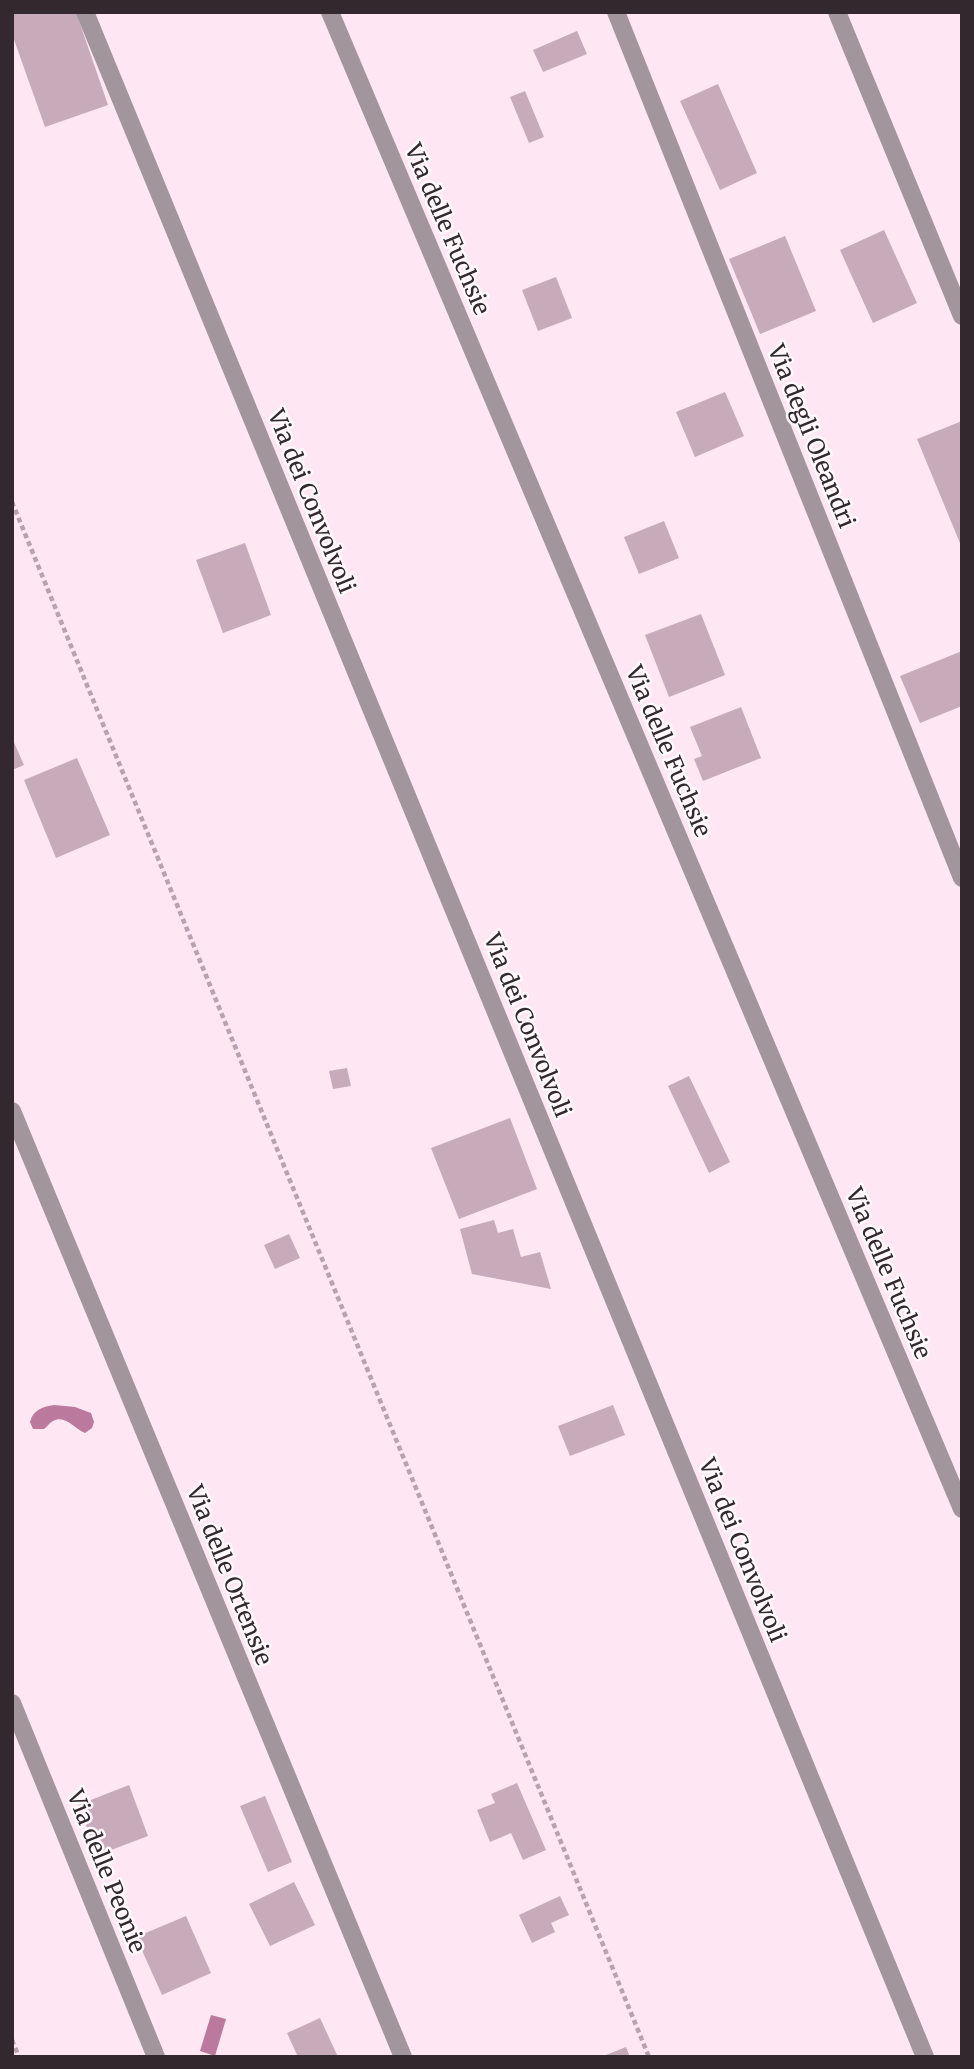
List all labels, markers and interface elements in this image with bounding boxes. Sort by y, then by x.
street label: Via delle Fuchsie [399,138,497,319]
street label: Via degli Oleandri [762,339,862,532]
street label: Via dei Convolvoli [262,404,362,597]
street label: Via delle Fuchsie [620,660,718,841]
street label: Via dei Convolvoli [478,928,578,1121]
street label: Via delle Fuchsie [840,1182,938,1363]
street label: Via dei Convolvoli [693,1453,793,1646]
street label: Via delle Ortensie [180,1480,279,1669]
street label: Via delle Peonie [61,1784,153,1957]

